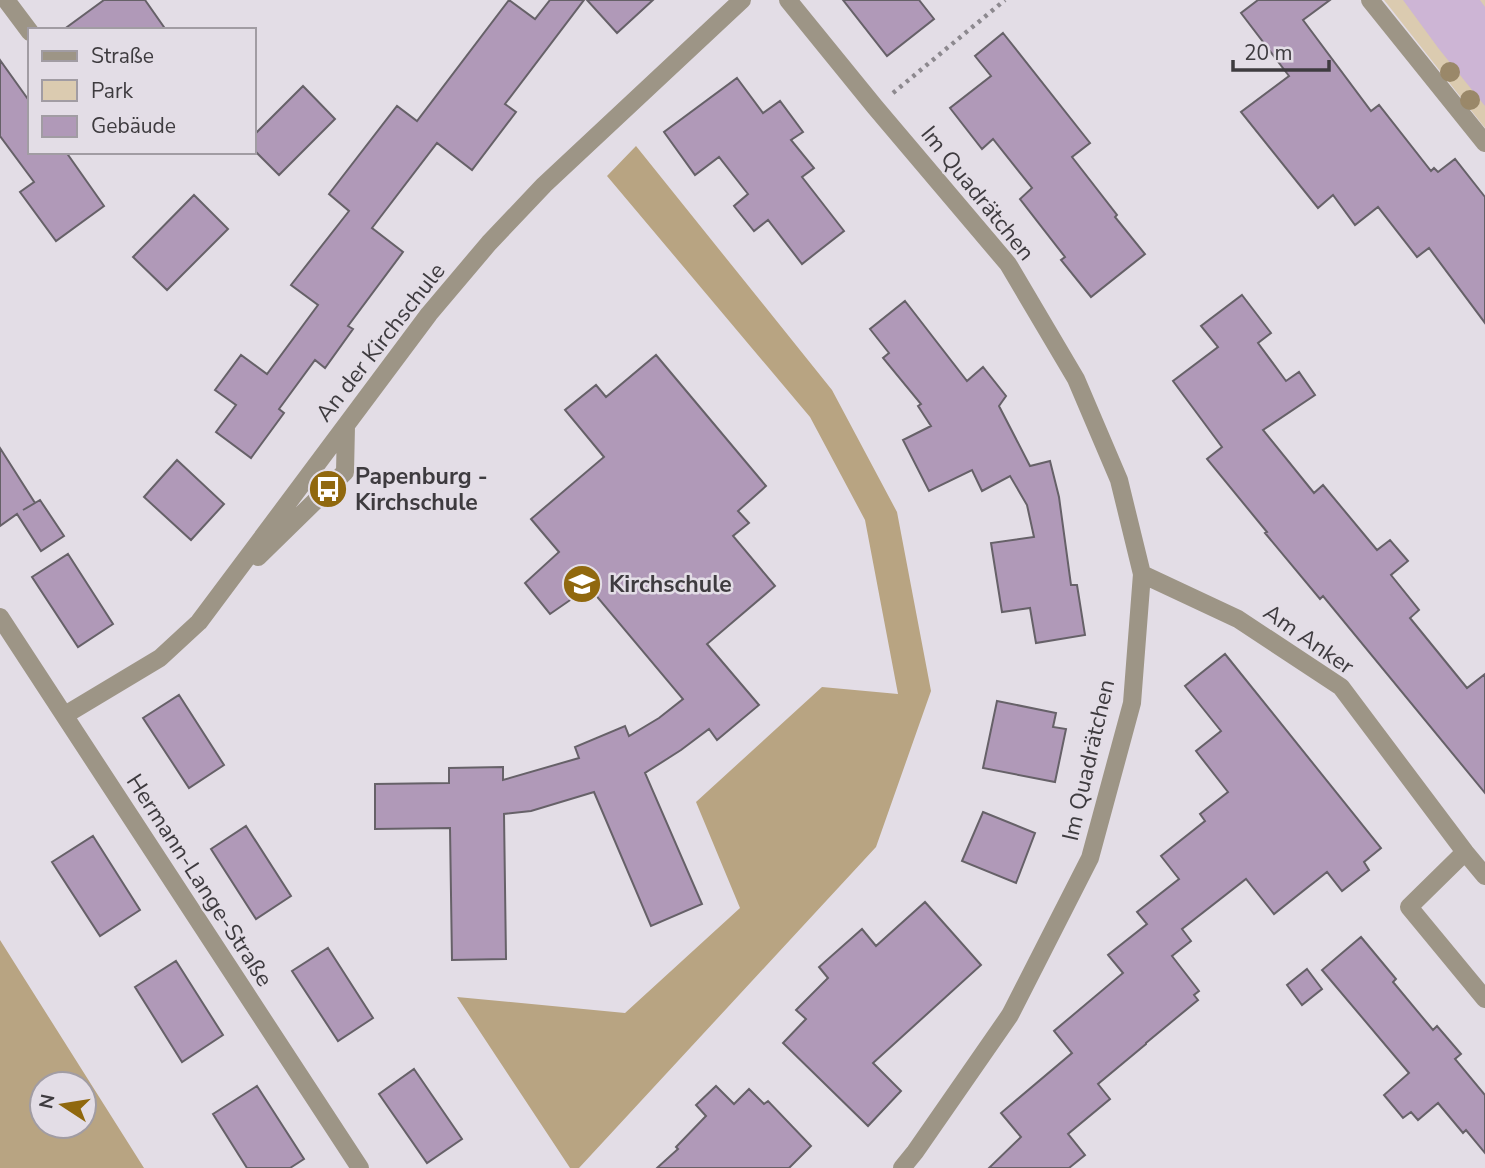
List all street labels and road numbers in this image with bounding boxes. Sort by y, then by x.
street label: Im Quadrätchen [914,119,1042,267]
street label: An der Kirchschule [309,256,452,428]
street label: Am Anker [1257,597,1361,682]
street label: Im Quadrätchen [1055,676,1122,844]
street label: Hermann-Lange-Straße [119,768,280,993]

